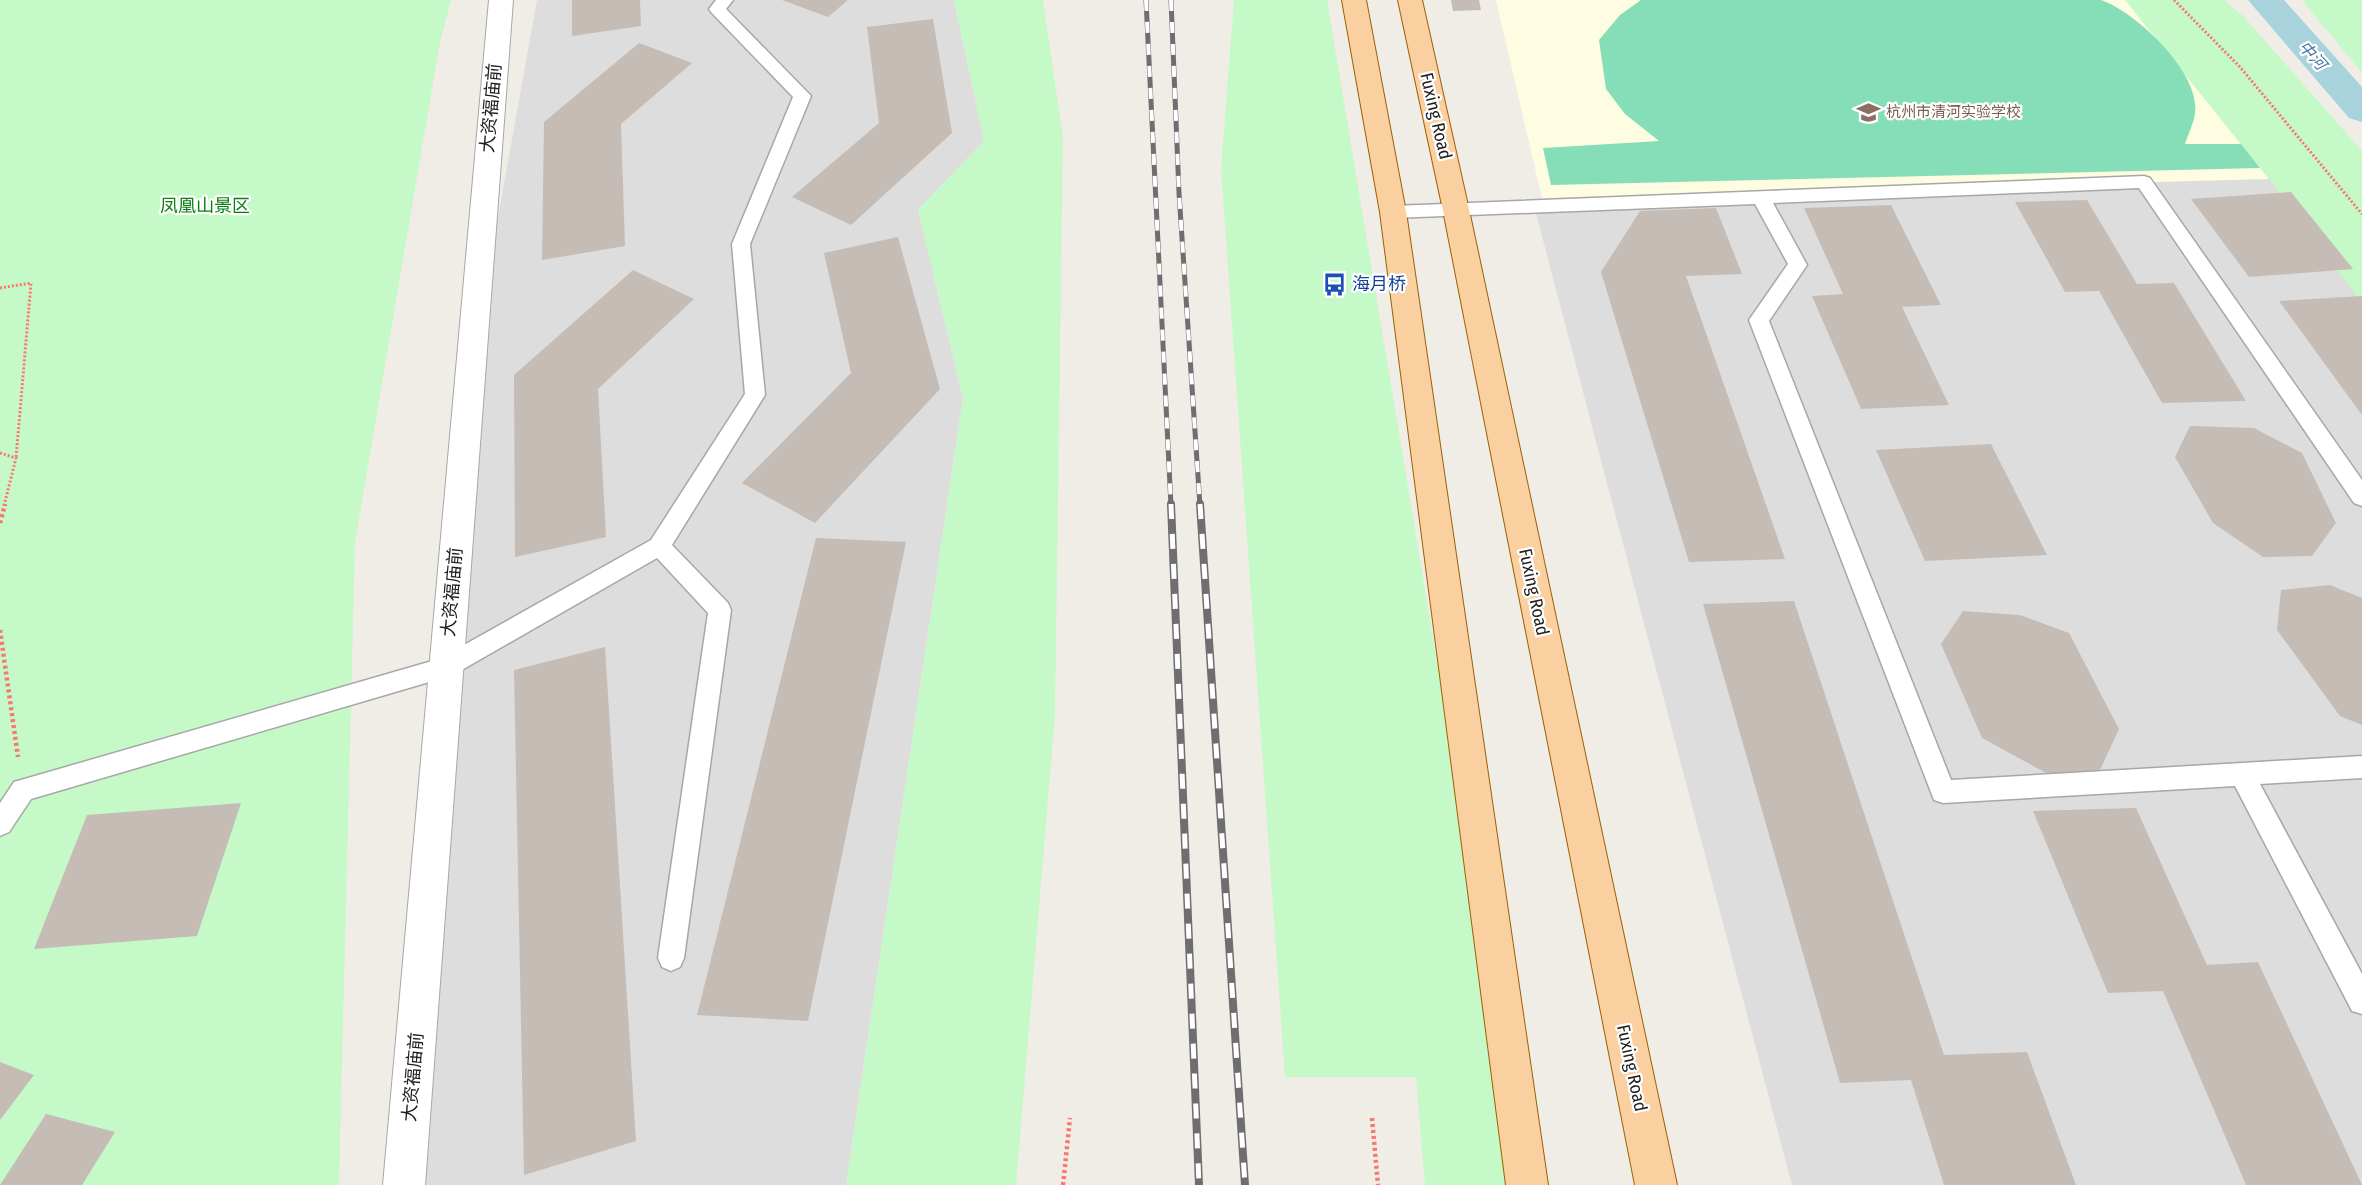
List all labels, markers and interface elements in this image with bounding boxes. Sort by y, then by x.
water label: 中河 [2295,37,2332,76]
street label: 大资福庙前 [476,62,506,154]
street label: Fuxing Road [1415,70,1457,162]
school or university icon: 杭州市清河实验学校 [1855,99,1881,125]
place label: 杭州市清河实验学校 [1886,103,2021,121]
park label: 凤凰山景区 [160,195,250,217]
bus stop icon: 海月桥 [1321,271,1347,297]
place label: 海月桥 [1352,273,1406,295]
street label: 大资福庙前 [437,546,467,638]
street label: Fuxing Road [1514,546,1554,638]
street label: Fuxing Road [1612,1022,1652,1114]
street label: 大资福庙前 [398,1031,428,1123]

